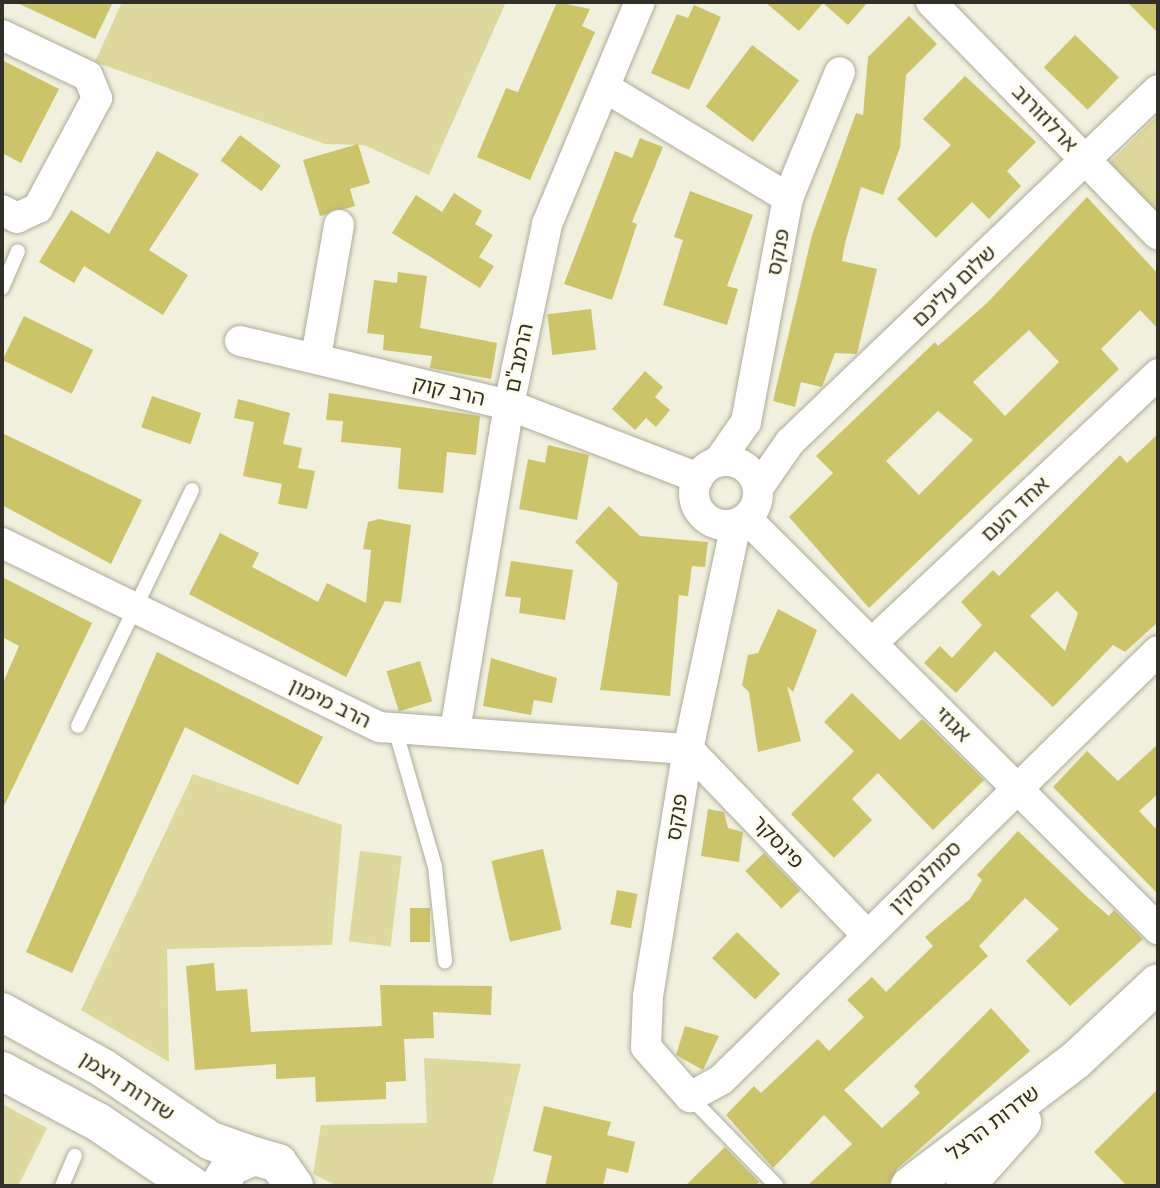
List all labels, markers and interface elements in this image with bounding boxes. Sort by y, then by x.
street label: ארלוזורוב [1007,79,1083,157]
street label: פנקס [761,226,795,278]
street label: שלום עליכם [907,240,1001,332]
street label: הרמב"ם [499,321,539,395]
street label: הרב קוק [410,370,488,412]
street label: אחד העם [976,471,1054,547]
street label: הרב מימון [285,672,375,734]
street label: אגוזי [930,701,976,747]
street label: פנקס [661,792,693,842]
street label: פינסקר [747,810,809,874]
street label: סמולנסקין [883,835,967,919]
street label: שדרות ויצמן [75,1046,179,1126]
street label: שדרות הרצל [941,1080,1045,1166]

